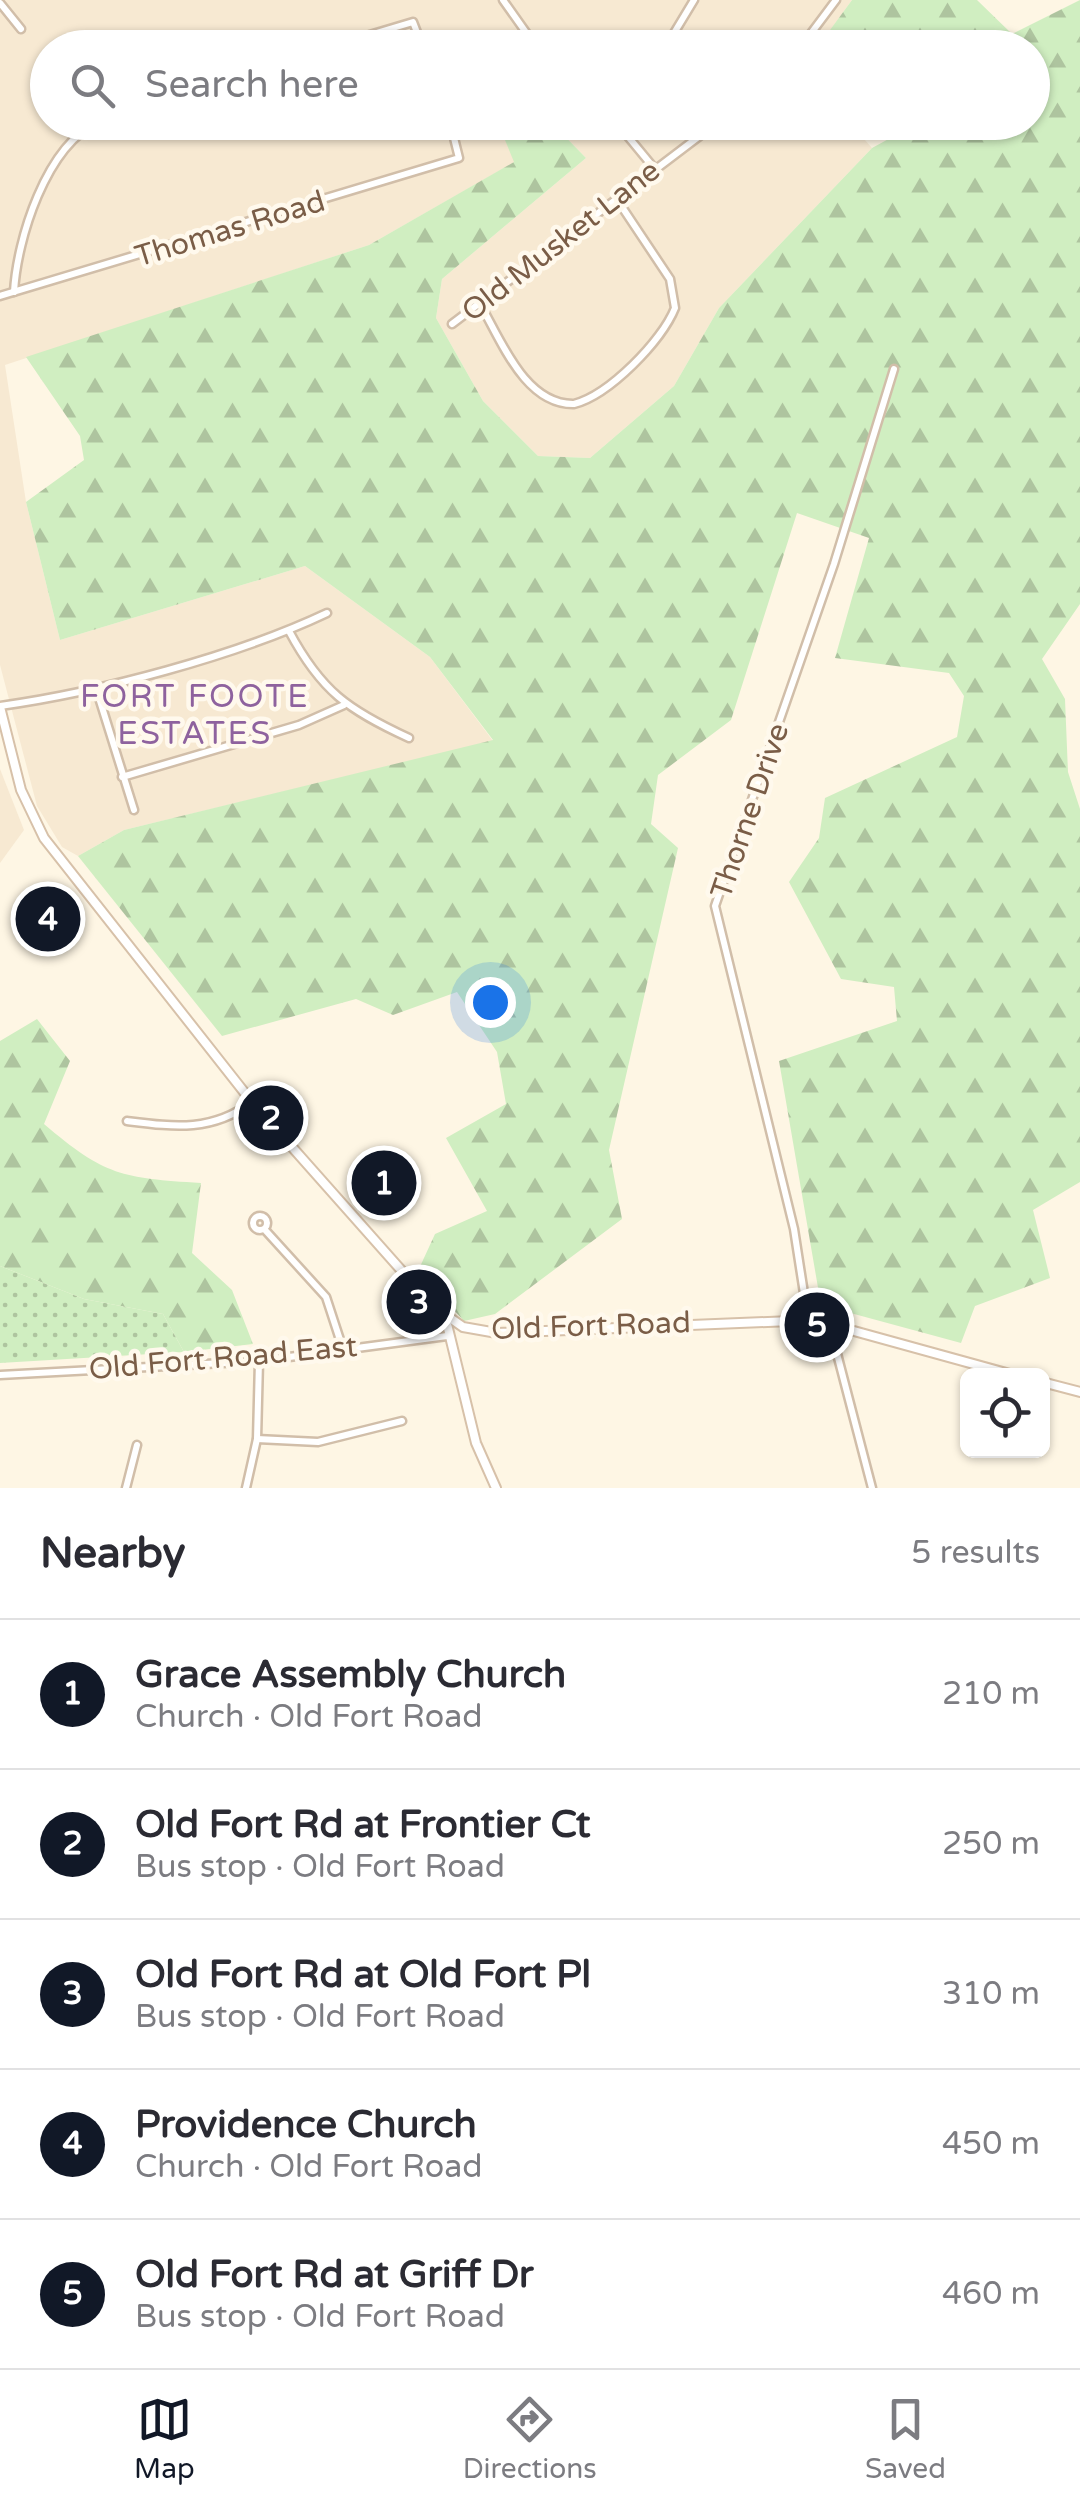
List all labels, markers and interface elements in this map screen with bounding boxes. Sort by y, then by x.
search box [30,30,1050,140]
icon: search [65,58,120,113]
text: Search here [145,62,359,108]
street label: Old Musket Lane [455,152,667,330]
street label: Thomas Road [131,183,329,275]
district label: FORT FOOTE ESTATES [80,678,310,753]
street label: Thorne Drive [703,718,797,904]
pin: 4 [15,882,80,956]
your location [465,977,516,1028]
pin: 2 [238,1080,304,1156]
pin: 1 [352,1146,416,1220]
pin: 3 [386,1264,452,1340]
pin: 5 [784,1288,850,1362]
street label: Old Fort Road [491,1304,691,1348]
street label: Old Fort Road East [87,1328,359,1388]
map controls [960,1368,1050,1458]
button: locate [960,1368,1050,1458]
text: Nearby [40,1528,185,1579]
text: 5 results [911,1534,1040,1572]
text: Grace Assembly Church [135,1652,566,1698]
text: 1 [62,1675,83,1713]
text: 210 m [942,1675,1040,1713]
text: Church · Old Fort Road [135,1698,482,1736]
text: Old Fort Rd at Frontier Ct [135,1802,591,1848]
text: 2 [62,1825,83,1863]
text: 250 m [942,1825,1040,1863]
text: Bus stop · Old Fort Road [135,1848,505,1886]
text: Old Fort Rd at Old Fort Pl [135,1952,591,1998]
text: 3 [62,1975,83,2013]
text: 310 m [942,1975,1040,2013]
text: Bus stop · Old Fort Road [135,1998,505,2036]
text: Providence Church [135,2102,477,2148]
text: 4 [62,2125,83,2163]
text: 450 m [942,2125,1040,2163]
text: Church · Old Fort Road [135,2148,482,2186]
text: Old Fort Rd at Griff Dr [135,2252,534,2298]
text: 5 [62,2275,83,2313]
text: 460 m [942,2275,1040,2313]
text: Bus stop · Old Fort Road [135,2298,505,2336]
tab: Map [134,2392,195,2486]
tab: Directions [463,2392,597,2486]
tab: Saved [865,2392,946,2486]

